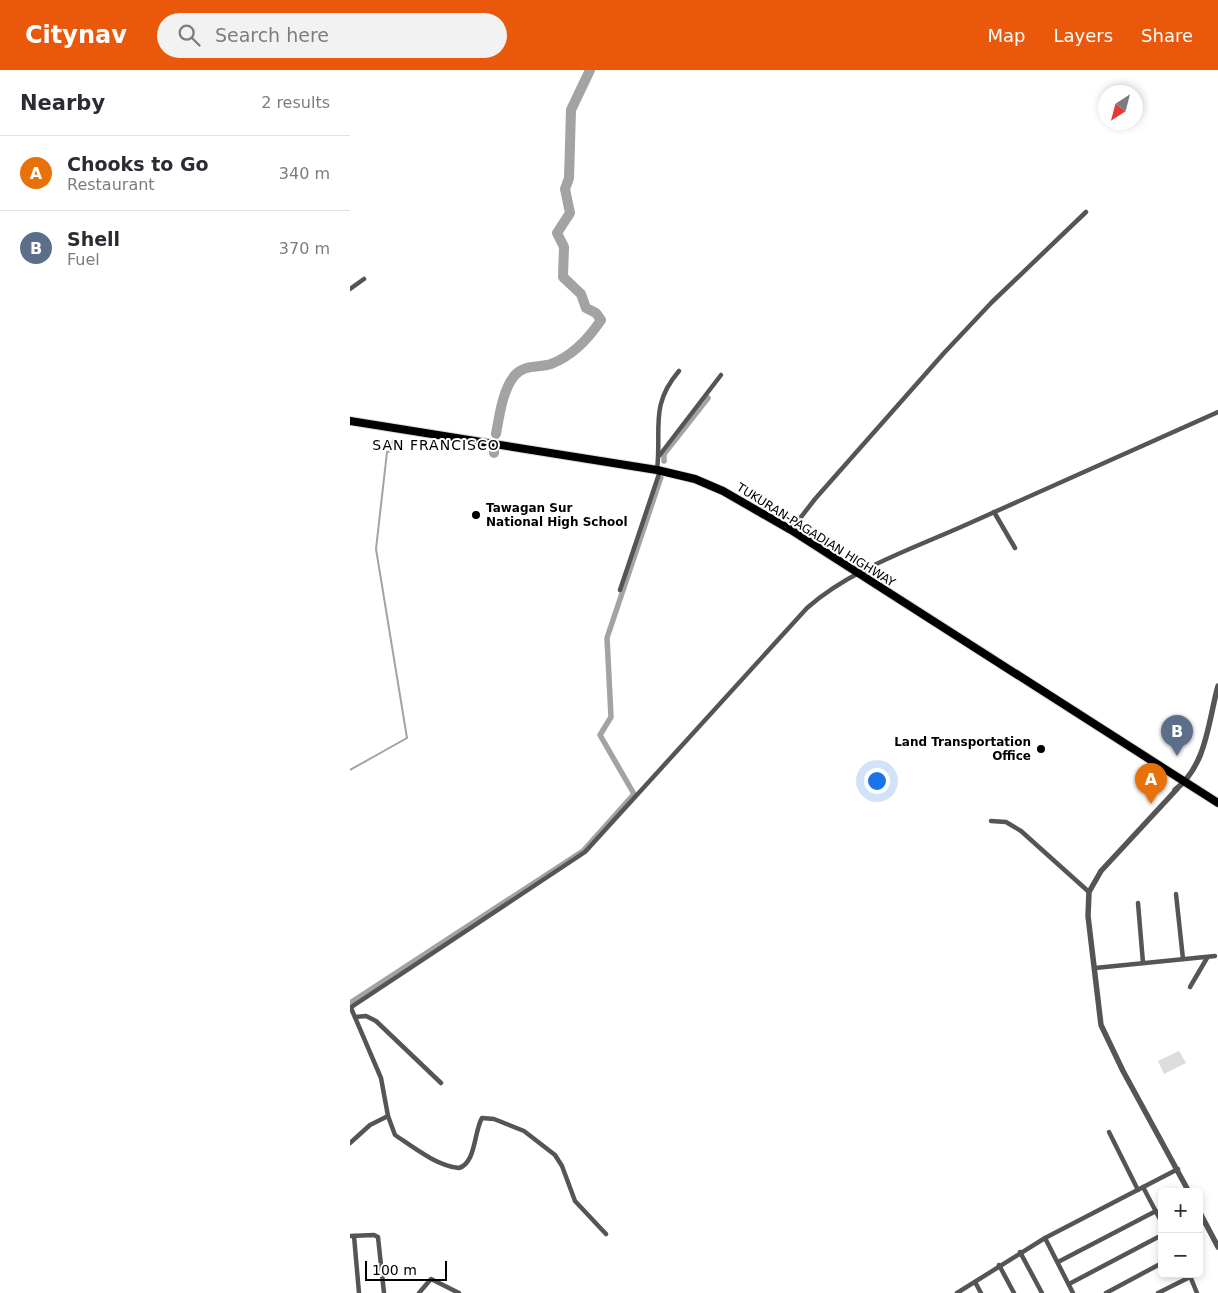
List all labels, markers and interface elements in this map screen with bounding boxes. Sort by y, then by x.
search box [157,13,507,58]
text: Citynav [25,21,127,49]
icon: search [175,21,203,49]
text: Search here [215,24,329,46]
text: Map [987,25,1025,46]
text: Layers [1053,25,1113,46]
text: Share [1141,25,1193,46]
north arrow [1098,85,1143,130]
text: Nearby [20,91,105,115]
text: 2 results [261,93,330,112]
text: Chooks to Go [67,153,209,175]
text: A [30,164,42,183]
text: 340 m [279,164,330,183]
text: Restaurant [67,175,155,194]
text: Shell [67,228,120,250]
text: B [30,239,42,258]
text: 370 m [279,239,330,258]
text: Fuel [67,250,100,269]
district label: SAN FRANCISCO [372,437,500,453]
street label: TUKURAN-PAGADIAN HIGHWAY [733,480,898,590]
place label: Tawagan Sur National High School [486,501,628,529]
marker: Tawagan Sur National High School [470,509,482,521]
pin: B [1161,715,1193,756]
place label: Land Transportation Office [894,735,1031,763]
marker: Land Transportation Office [1035,743,1047,755]
pin: A [1135,763,1167,804]
your location [864,768,890,794]
map controls [1158,1188,1203,1278]
button: + [1158,1188,1203,1233]
button: − [1158,1233,1203,1278]
scale bar [365,1258,448,1281]
text: 100 m [372,1262,417,1278]

